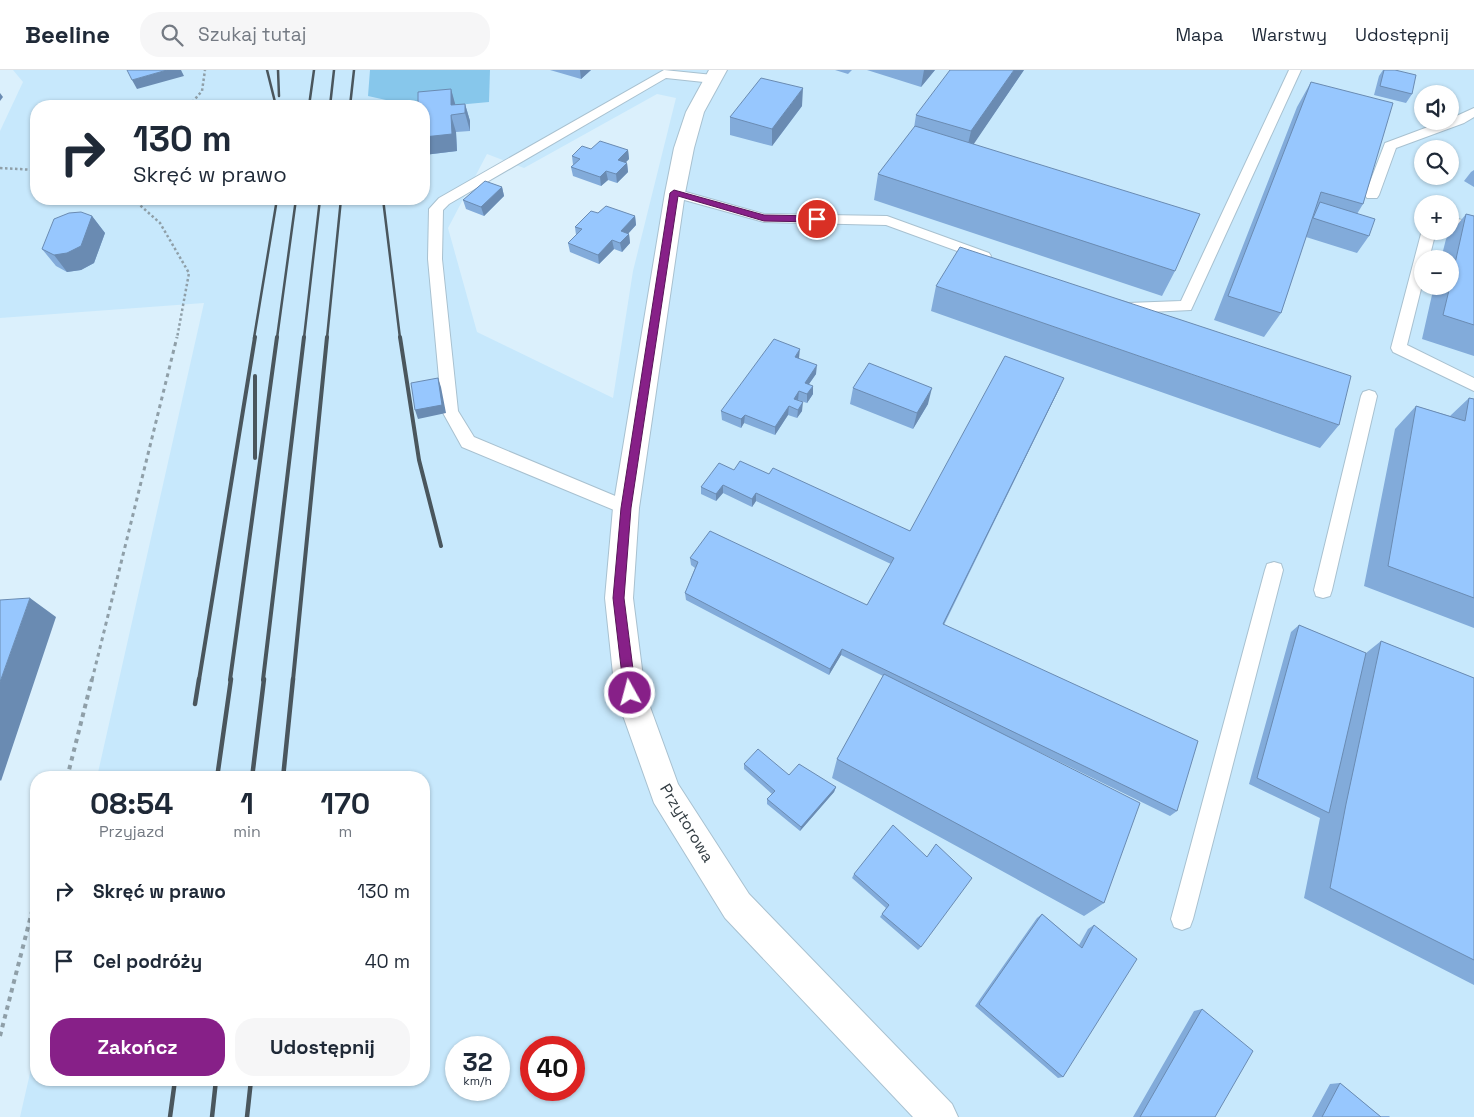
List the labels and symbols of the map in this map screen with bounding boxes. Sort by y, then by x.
pin [796,198,838,240]
position arrow [603,666,655,718]
street label: Przytorowa [655,780,719,866]
speed limit sign: 40 [520,1036,585,1101]

